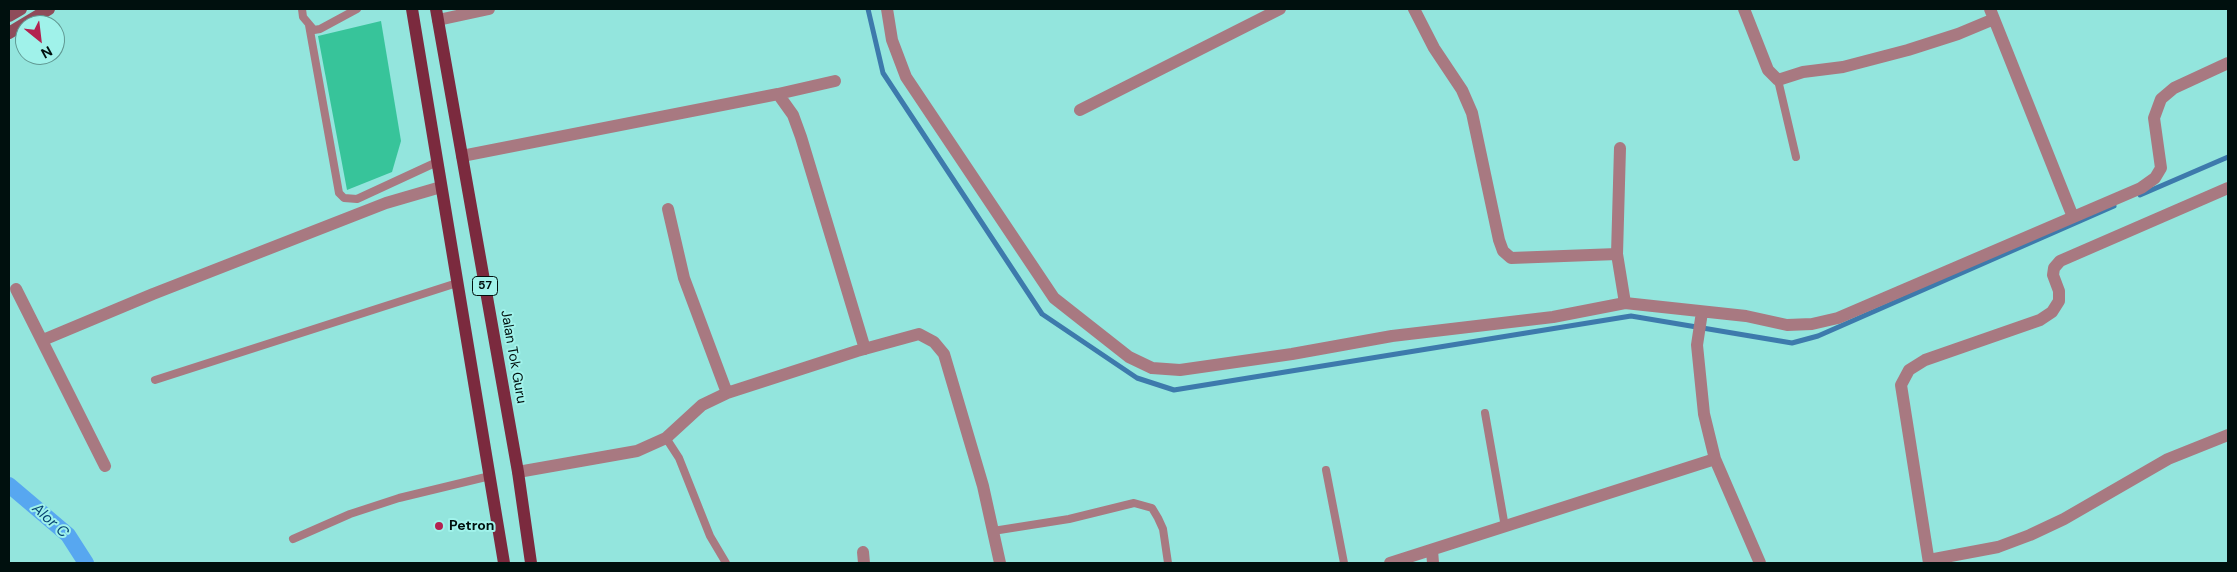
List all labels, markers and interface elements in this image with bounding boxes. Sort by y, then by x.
north arrow [15,15,65,65]
text: N [38,42,56,63]
road number: 57 [472,276,498,296]
street label: Jalan Tok Guru [497,309,529,405]
water label: Alor C [28,500,72,542]
place label: Petron [449,518,494,534]
marker: Petron [433,520,445,532]

